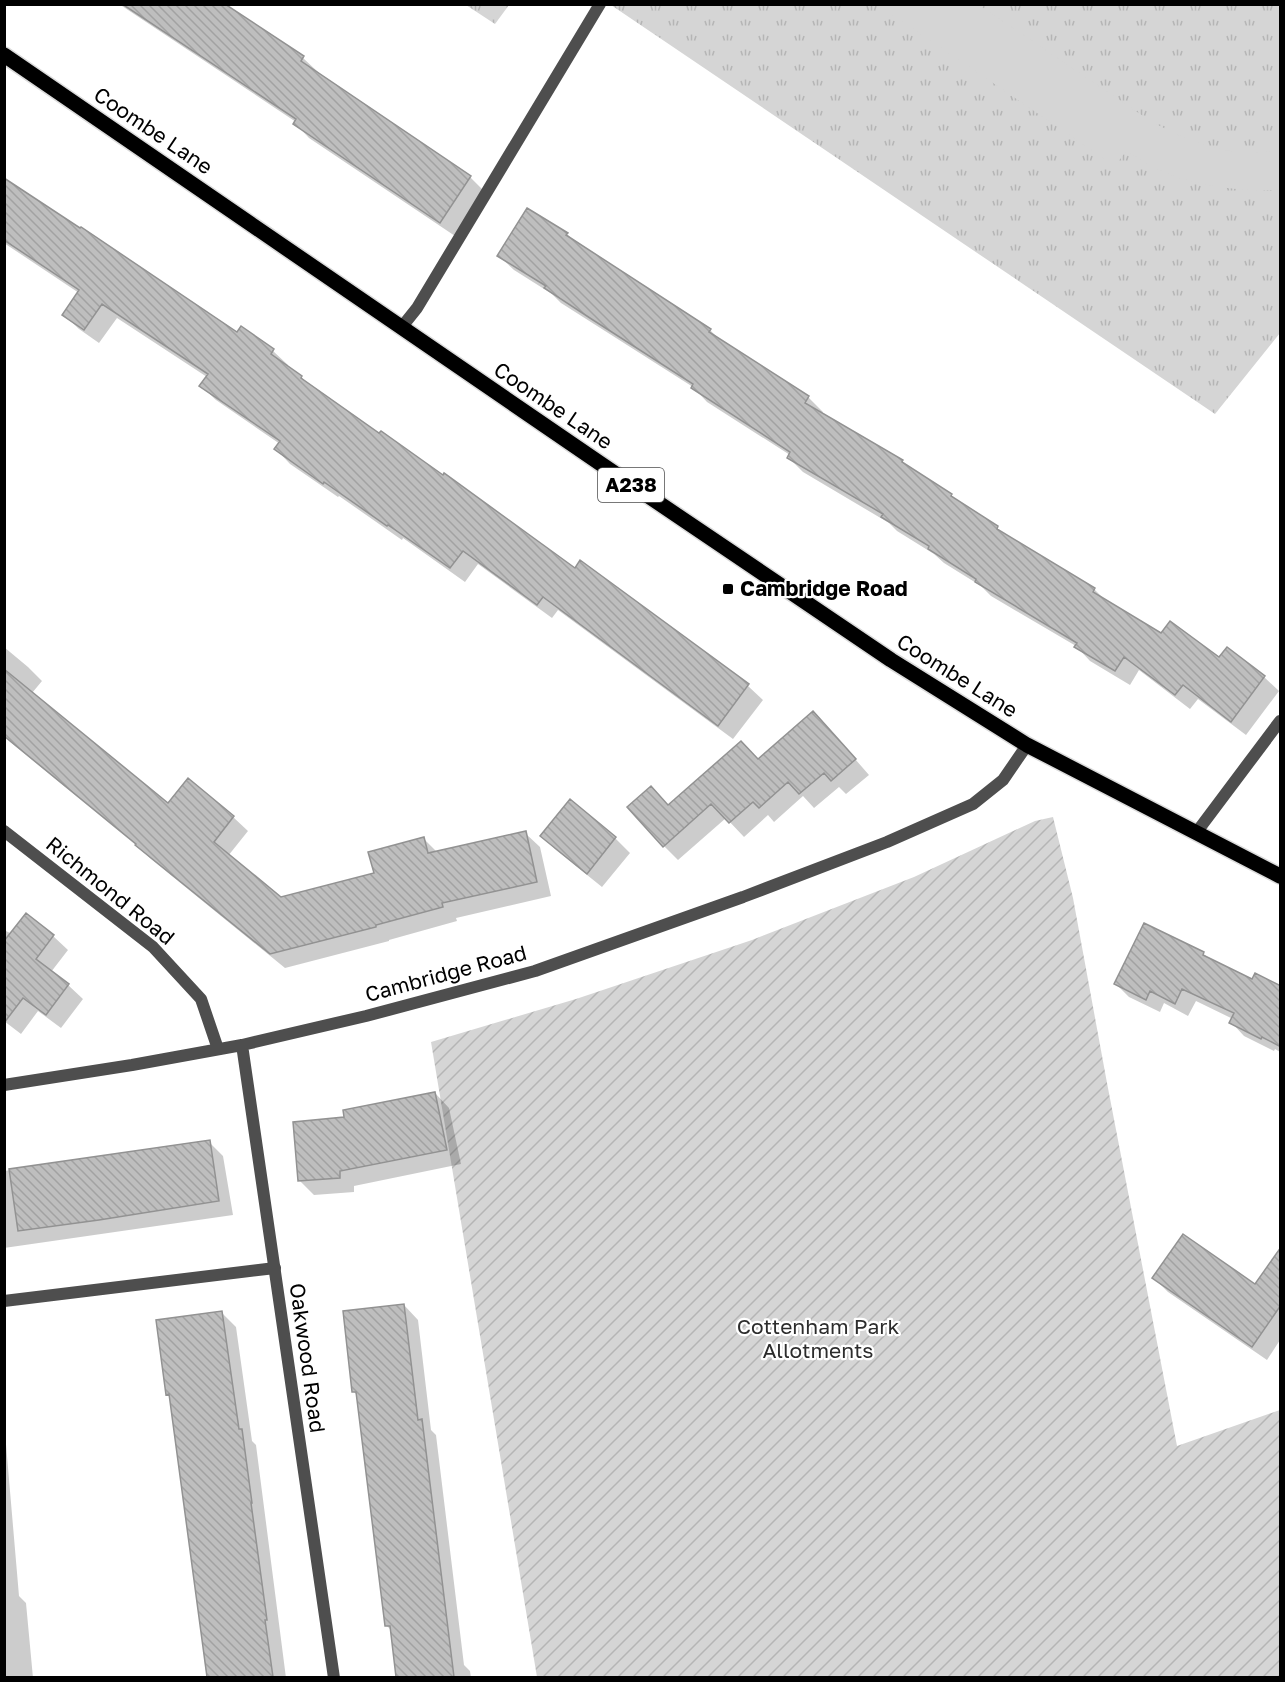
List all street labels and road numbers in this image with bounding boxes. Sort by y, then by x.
street label: Coombe Lane [89,81,218,179]
street label: Coombe Lane [489,356,618,454]
road number: A238 [598,468,664,502]
street label: Coombe Lane [892,628,1023,723]
street label: Richmond Road [41,830,180,950]
street label: Cambridge Road [362,939,529,1007]
street label: Oakwood Road [285,1281,331,1434]

